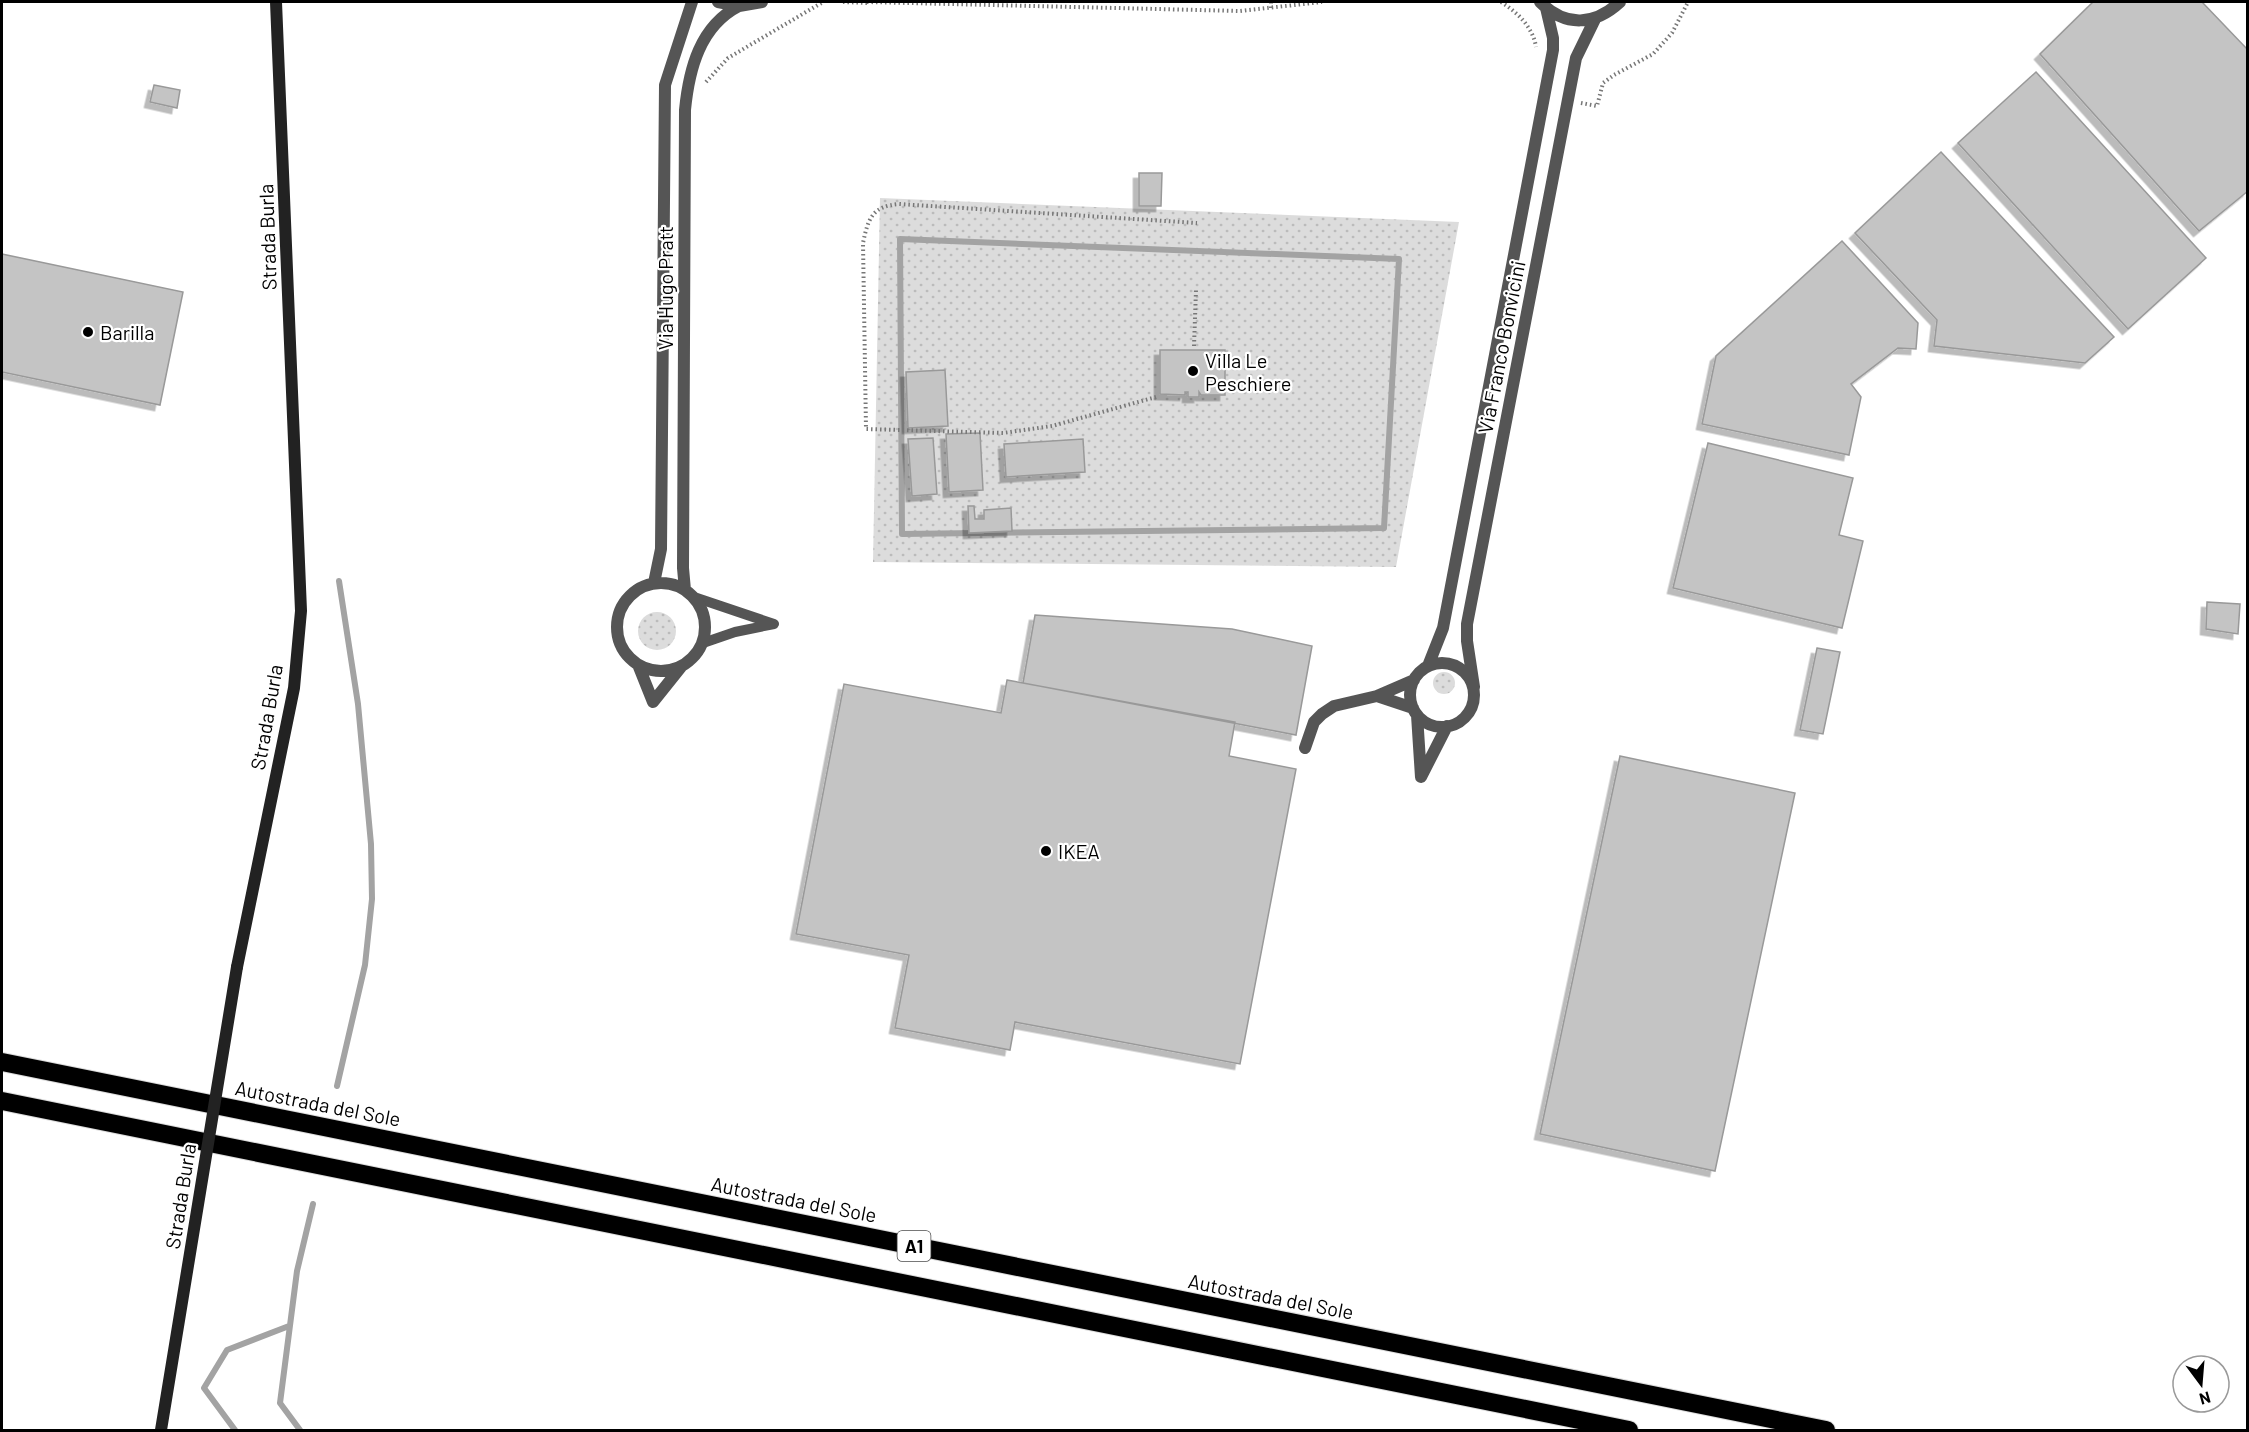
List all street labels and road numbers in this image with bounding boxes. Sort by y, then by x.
street label: Strada Burla [253,183,281,291]
street label: Via Hugo Pratt [653,226,677,350]
street label: Via Franco Bonvicini [1472,259,1530,435]
street label: Strada Burla [245,662,287,772]
street label: Autostrada del Sole [233,1075,403,1131]
street label: Strada Burla [160,1141,200,1251]
street label: Autostrada del Sole [709,1171,879,1227]
road number: A1 [898,1231,930,1261]
street label: Autostrada del Sole [1186,1268,1356,1324]

